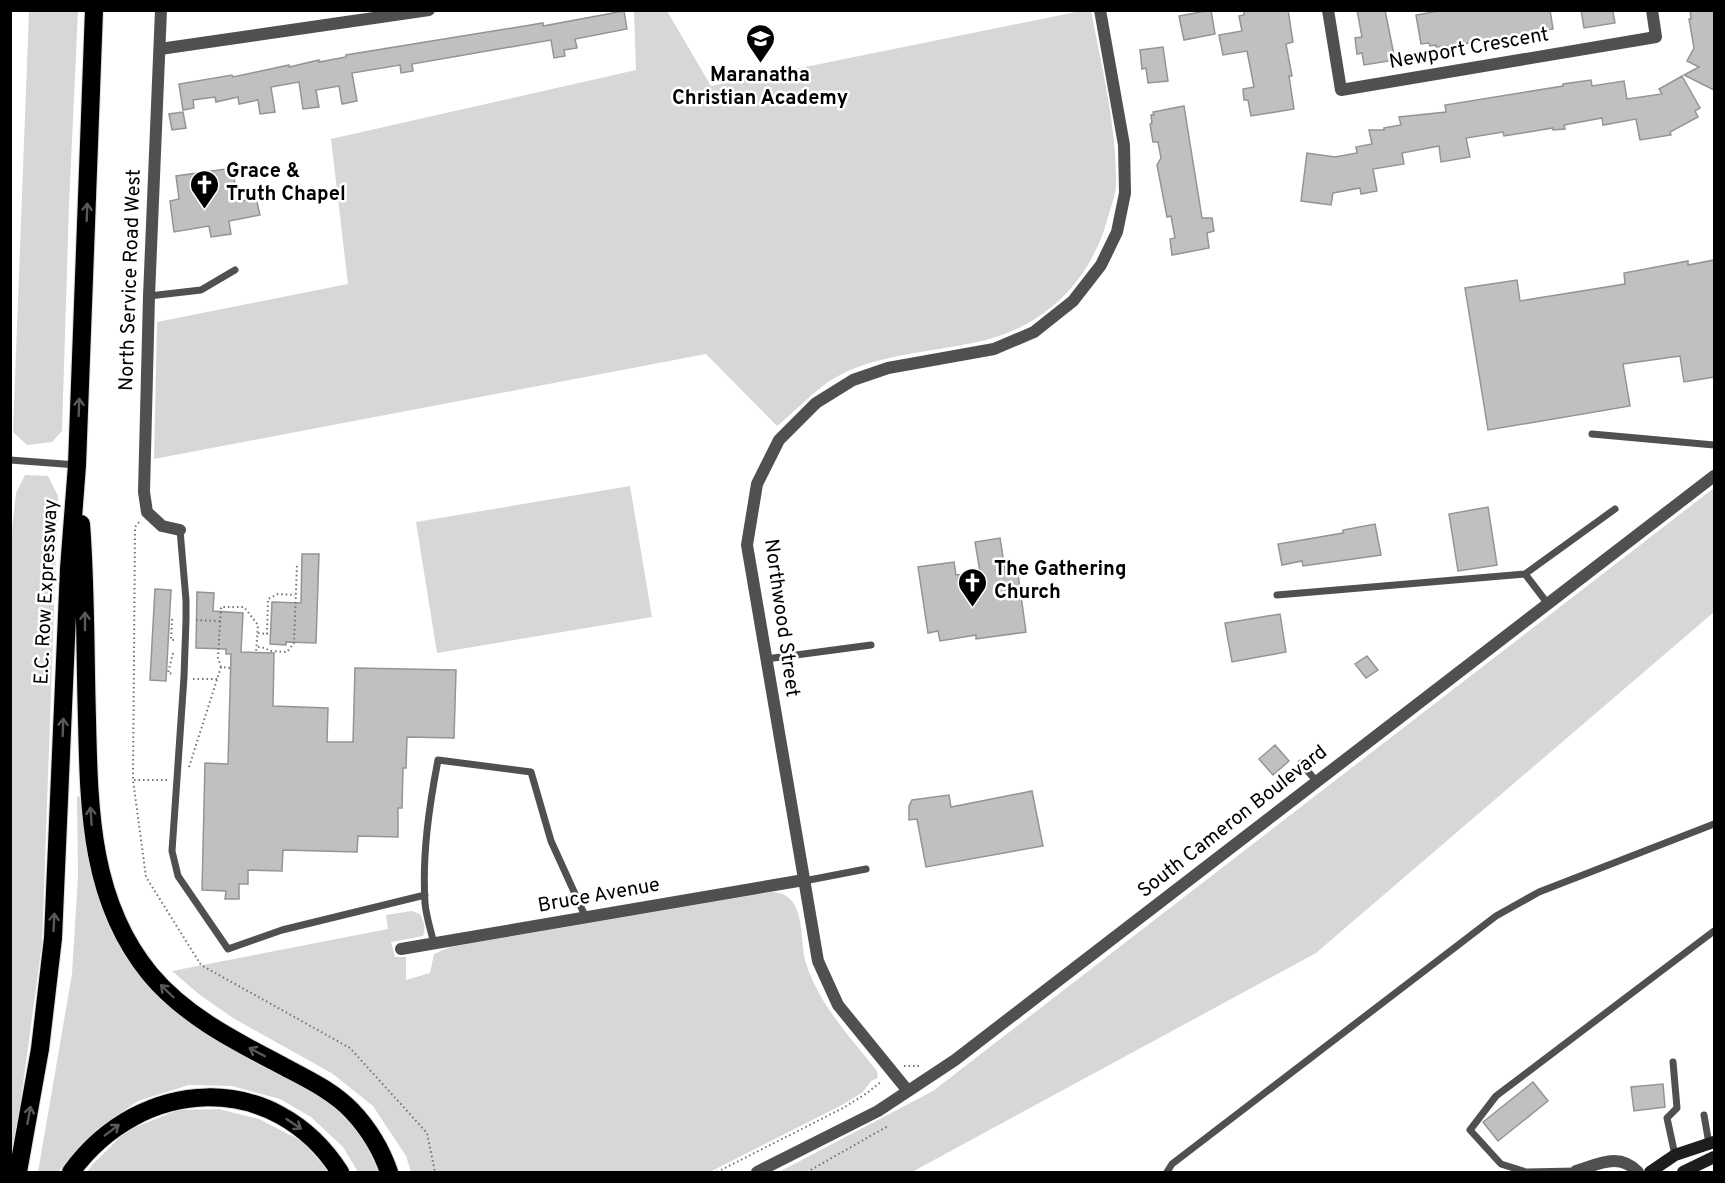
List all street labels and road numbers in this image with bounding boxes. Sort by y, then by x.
street label: Newport Crescent [1387,22,1551,76]
street label: North Service Road West [114,168,148,392]
street label: E.C. Row Expressway [29,498,65,686]
street label: Northwood Street [757,537,805,699]
street label: South Cameron Boulevard [1133,740,1333,904]
street label: Bruce Avenue [536,872,662,920]

